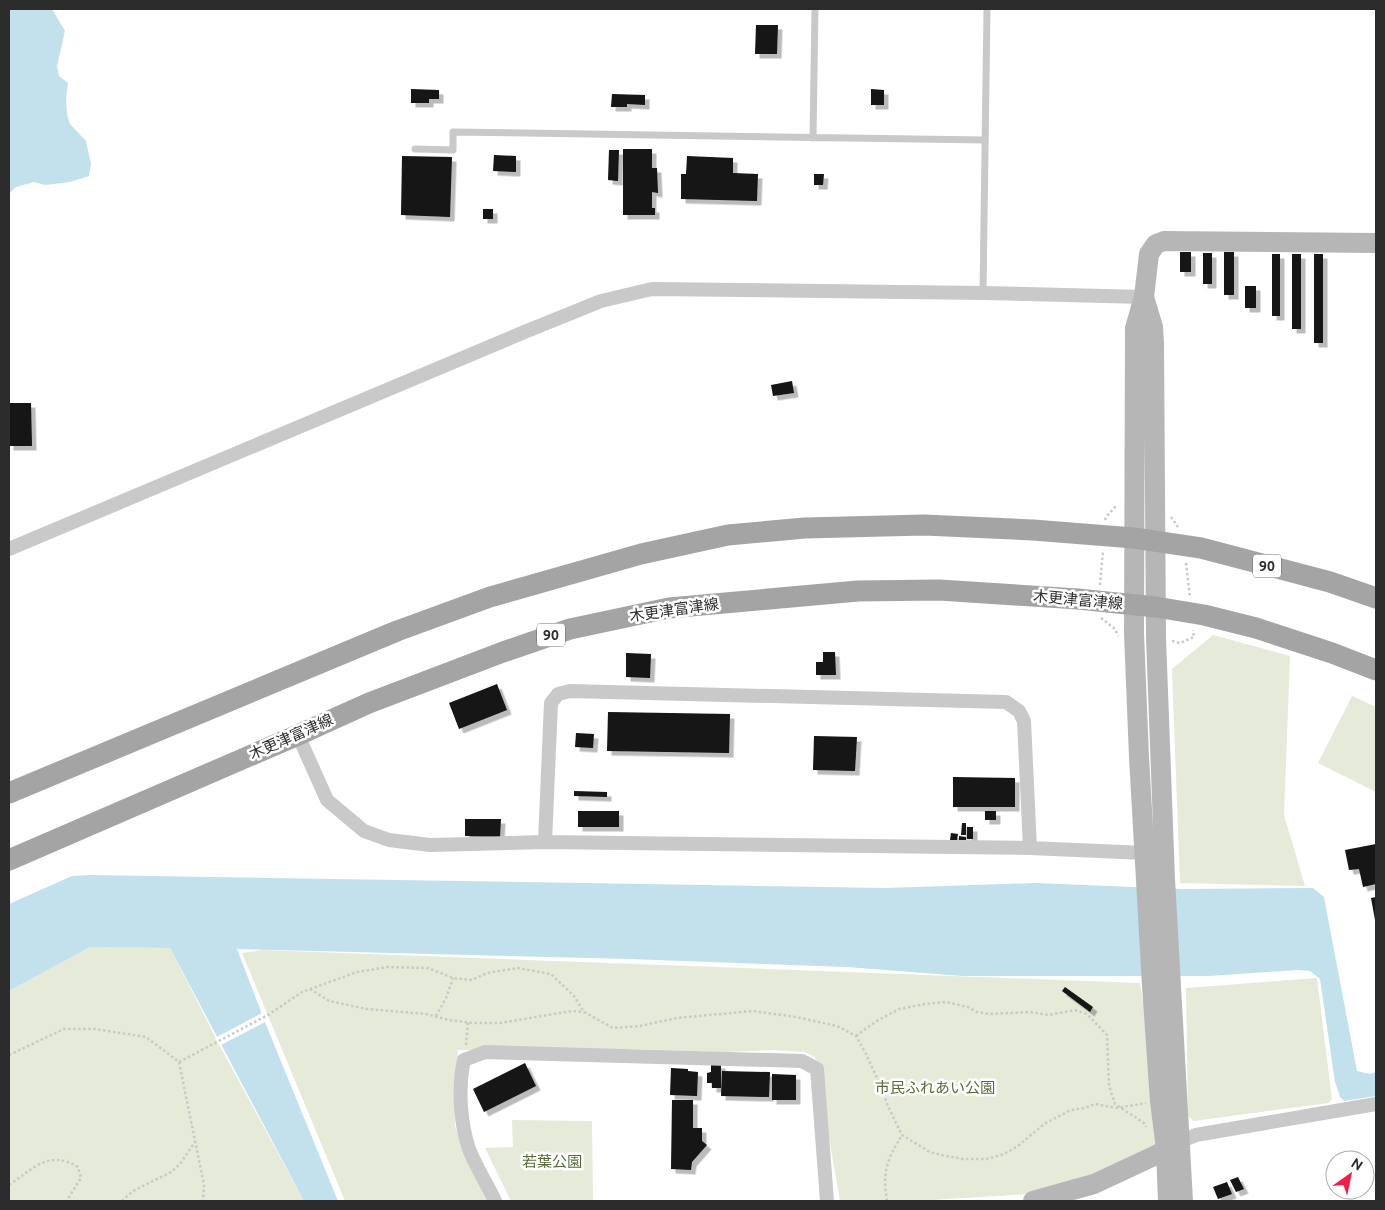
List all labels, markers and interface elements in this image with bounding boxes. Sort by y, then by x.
road number: 90 [1253,554,1281,578]
street label: 木更津富津線 [1032,587,1124,612]
street label: 木更津富津線 [628,595,720,624]
road number: 90 [537,624,565,646]
street label: 木更津富津線 [246,710,335,763]
park label: 市民ふれあい公園 [875,1079,995,1096]
north arrow [1325,1150,1375,1200]
park label: 若葉公園 [522,1153,582,1170]
text: N [1348,1155,1366,1174]

